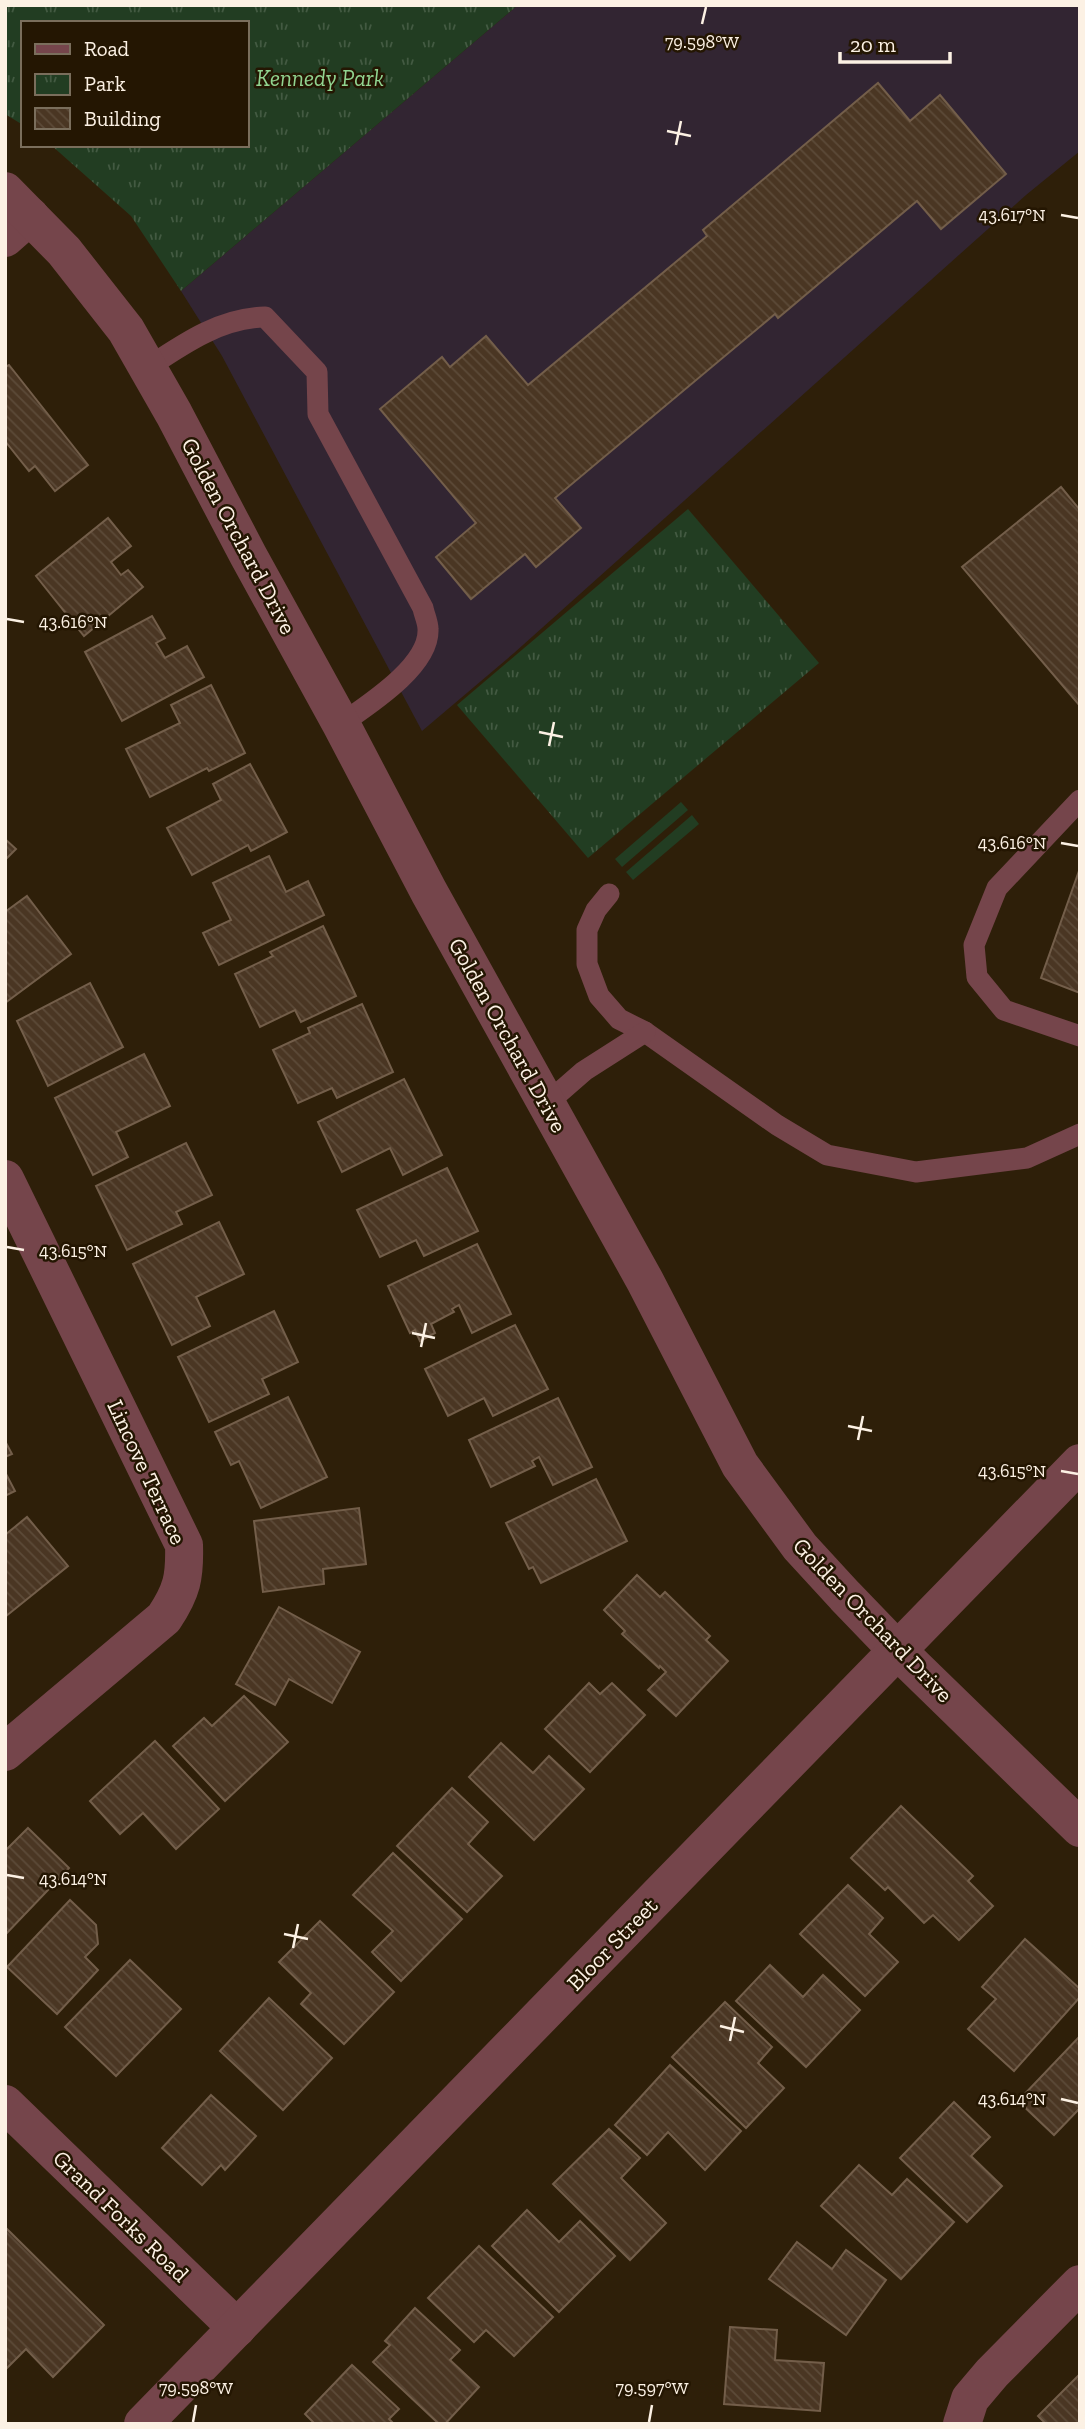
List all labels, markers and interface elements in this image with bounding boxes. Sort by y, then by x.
legend [21,21,248,147]
scale bar [840,21,950,65]
text: 79.598°W [665,31,739,53]
text: 20 m [850,32,896,57]
text: Road [84,36,130,61]
park label: Kennedy Park [256,64,384,92]
text: Park [84,71,126,96]
text: Building [84,106,161,131]
text: 43.617°N [978,204,1046,226]
street label: Golden Orchard Drive [175,433,303,639]
text: 43.616°N [39,611,107,633]
text: 43.616°N [978,832,1046,854]
street label: Golden Orchard Drive [443,933,573,1137]
text: 43.615°N [39,1240,107,1262]
street label: Lincove Terrace [101,1395,193,1549]
text: 43.615°N [978,1460,1046,1482]
street label: Golden Orchard Drive [787,1532,959,1708]
text: 43.614°N [39,1868,107,1890]
street label: Bloor Street [561,1891,664,1996]
text: 43.614°N [978,2088,1046,2110]
street label: Grand Forks Road [47,2144,195,2288]
text: 79.598°W [159,2377,233,2399]
text: 79.597°W [615,2377,689,2399]

